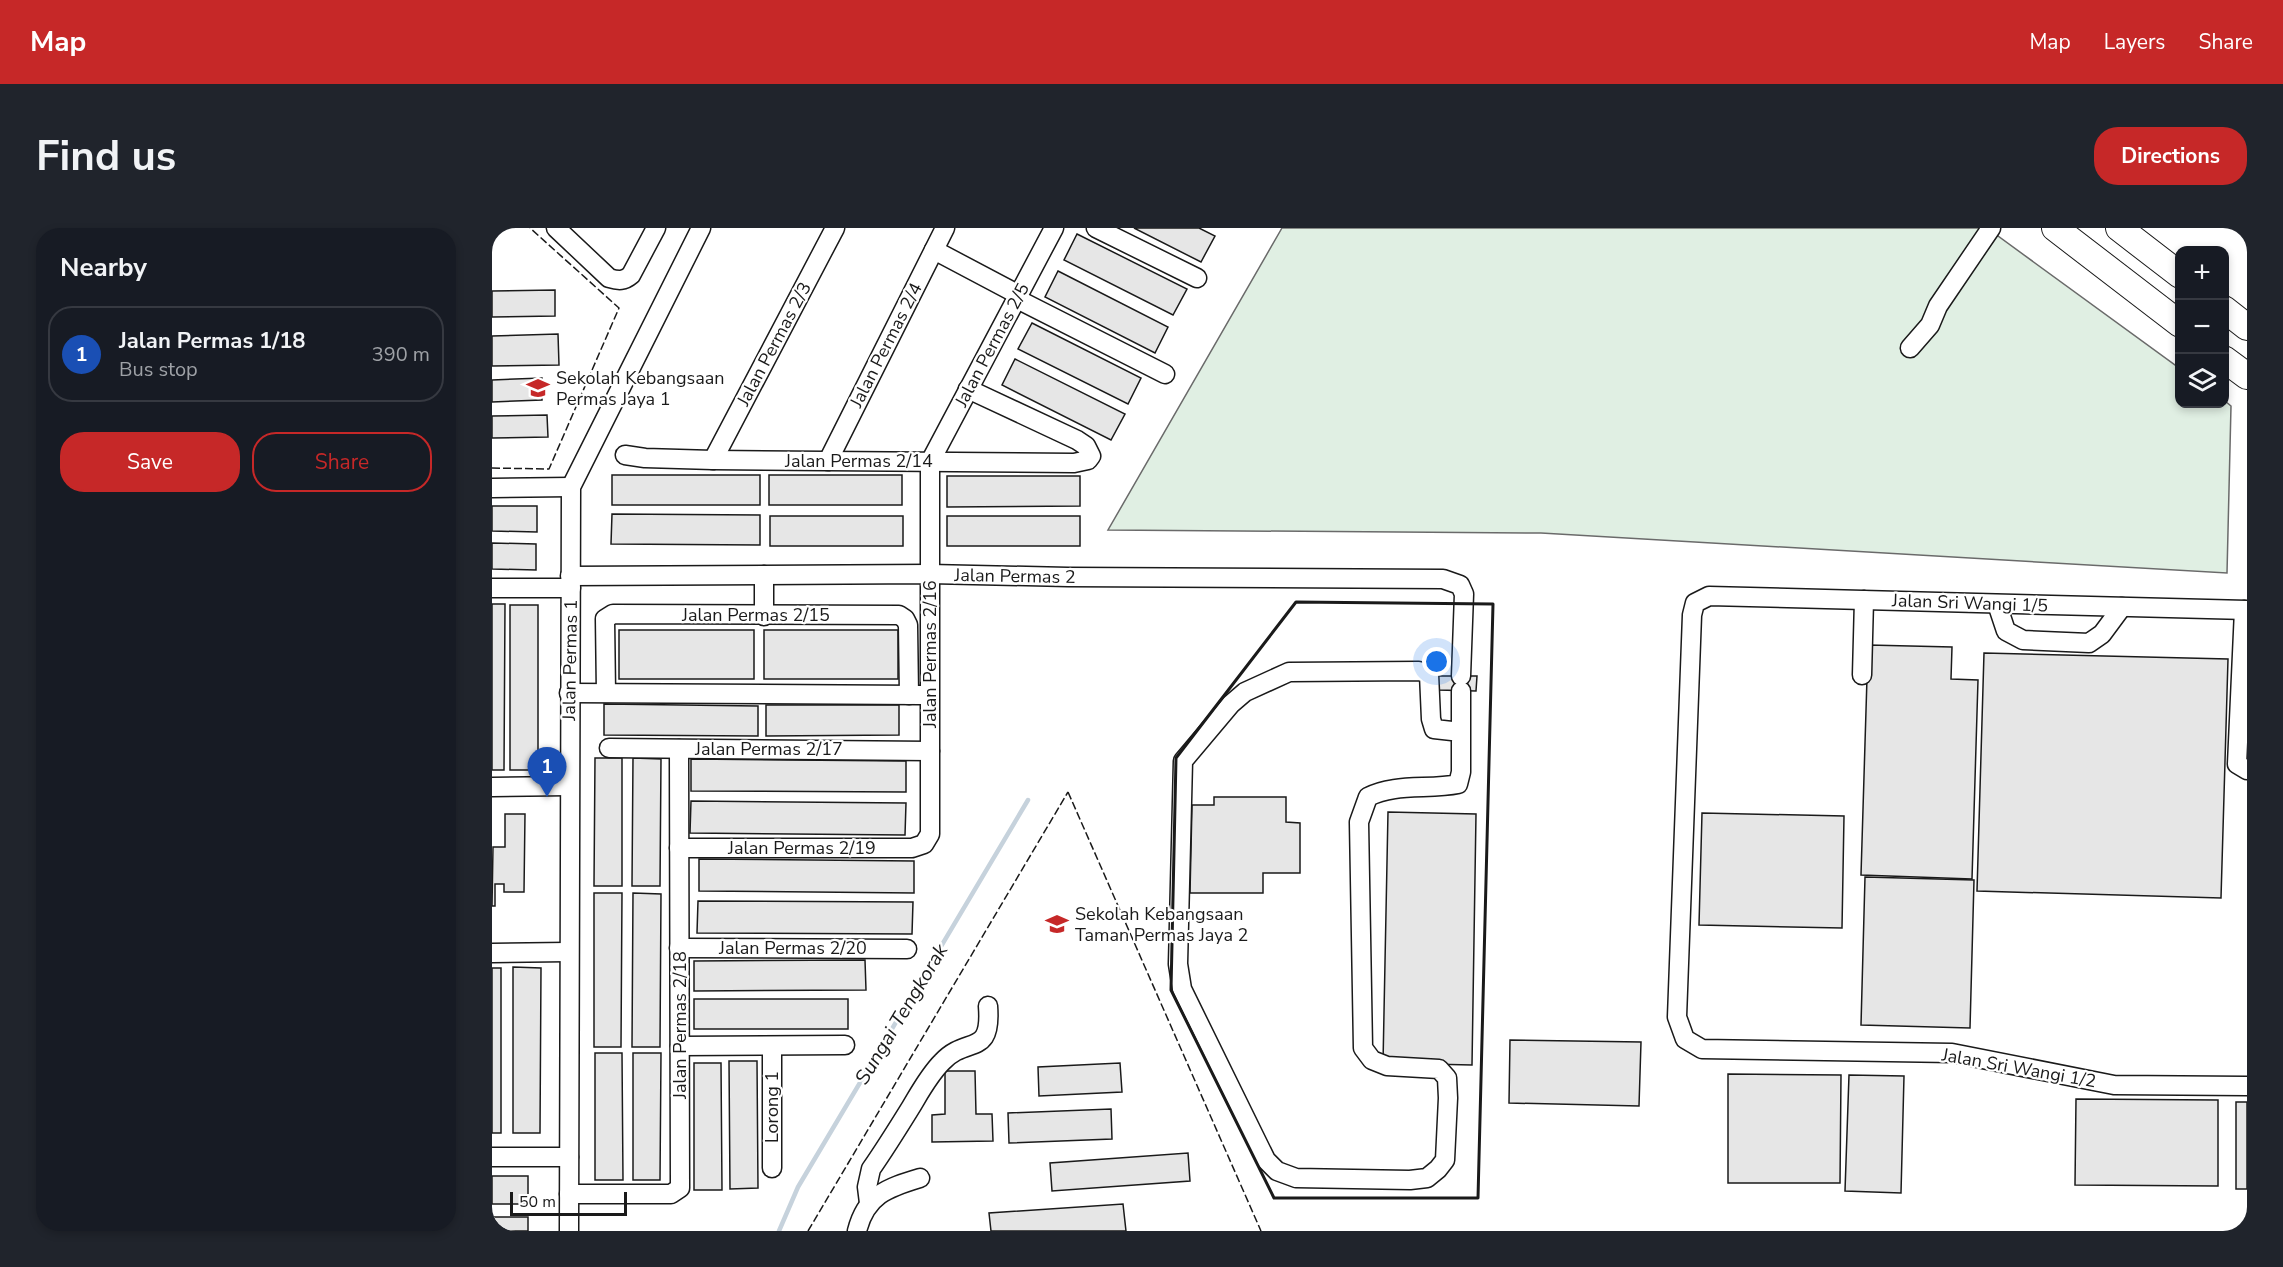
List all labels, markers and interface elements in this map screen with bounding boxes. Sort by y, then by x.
text: Map [30,23,86,61]
text: Map [2029,28,2071,56]
text: Layers [2104,28,2165,56]
text: Share [2198,28,2253,56]
button: Directions [2094,127,2247,185]
text: Find us [36,128,176,185]
map controls [2175,246,2229,408]
button: + [2175,246,2229,300]
text: Nearby [60,250,147,285]
street label: Jalan Permas 2/3 [731,278,817,411]
street label: Jalan Permas 2/4 [844,278,928,412]
street label: Jalan Permas 2/5 [949,279,1035,412]
button: − [2175,300,2229,354]
text: Jalan Permas 1/18 [119,326,306,356]
text: 1 [76,341,88,368]
text: 390 m [372,341,430,368]
button: layers [2175,354,2229,408]
text: Bus stop [119,356,198,383]
place label: Sekolah Kebangsaan Permas Jaya 1 [556,366,725,411]
school or university icon: Sekolah Kebangsaan Permas Jaya 1 [525,375,551,401]
button: Save [60,432,240,492]
button: Share [252,432,432,492]
street label: Jalan Permas 2/14 [784,449,933,473]
street label: Jalan Permas 2 [953,563,1076,589]
street label: Jalan Permas 2/16 [918,580,942,729]
street label: Jalan Sri Wangi 1/5 [1891,588,2048,618]
street label: Jalan Permas 1 [557,599,583,722]
street label: Jalan Permas 2/15 [681,603,830,627]
your location [1422,647,1451,676]
street label: Jalan Permas 2/17 [694,737,843,761]
pin: 1 [528,748,566,797]
street label: Jalan Permas 2/19 [727,836,876,860]
place label: Sekolah Kebangsaan Taman Permas Jaya 2 [1075,902,1248,947]
school or university icon: Sekolah Kebangsaan Taman Permas Jaya 2 [1044,911,1070,937]
street label: Jalan Permas 2/20 [718,936,867,960]
water label: Sungai Tengkorak [849,938,955,1090]
street label: Jalan Permas 2/18 [668,951,692,1100]
street label: Jalan Sri Wangi 1/2 [1939,1042,2098,1093]
street label: Lorong 1 [760,1071,784,1143]
scale bar [510,1189,627,1216]
text: 50 m [519,1191,556,1213]

